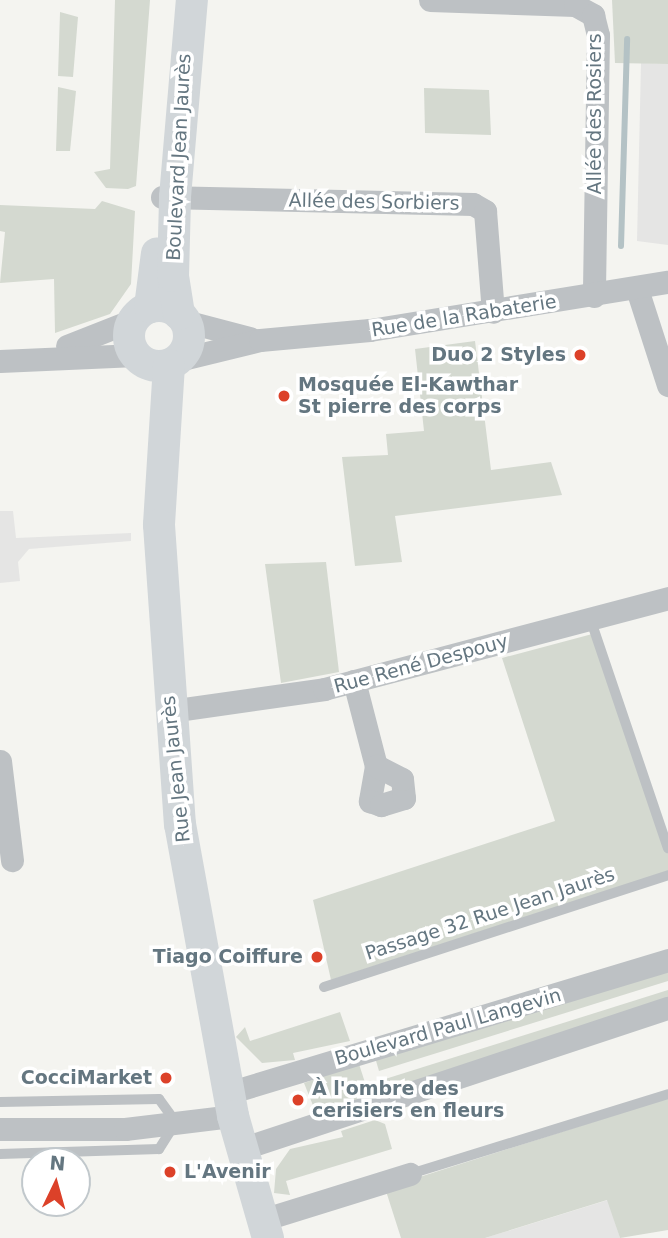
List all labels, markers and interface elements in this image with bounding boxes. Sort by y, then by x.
street label: Allée des Rosiers [584,33,606,195]
street label: Boulevard Jean Jaurès [162,53,196,261]
street label: Allée des Sorbiers [288,189,460,215]
street label: Rue de la Rabaterie [370,290,558,342]
place label: Duo 2 Styles [431,344,566,366]
marker: Duo 2 Styles [572,347,588,363]
place label: Mosquée El-Kawthar St pierre des corps [298,374,518,418]
marker: Mosquée El-Kawthar St pierre des corps [276,388,292,404]
street label: Rue René Despouy [332,630,510,698]
street label: Rue Jean Jaurès [157,695,195,843]
street label: Passage 32 Rue Jean Jaurès [362,863,618,965]
place label: Tiago Coiffure [153,946,303,968]
marker: Tiago Coiffure [309,949,325,965]
street label: Boulevard Paul Langevin [332,984,564,1070]
place label: CocciMarket [21,1067,152,1089]
marker: CocciMarket [158,1070,174,1086]
place label: À l'ombre des cerisiers en fleurs [312,1078,504,1122]
marker: À l'ombre des cerisiers en fleurs [290,1092,306,1108]
north arrow [21,1147,91,1217]
text: N [49,1151,67,1175]
place label: L'Avenir [184,1161,271,1183]
marker: L'Avenir [162,1164,178,1180]

